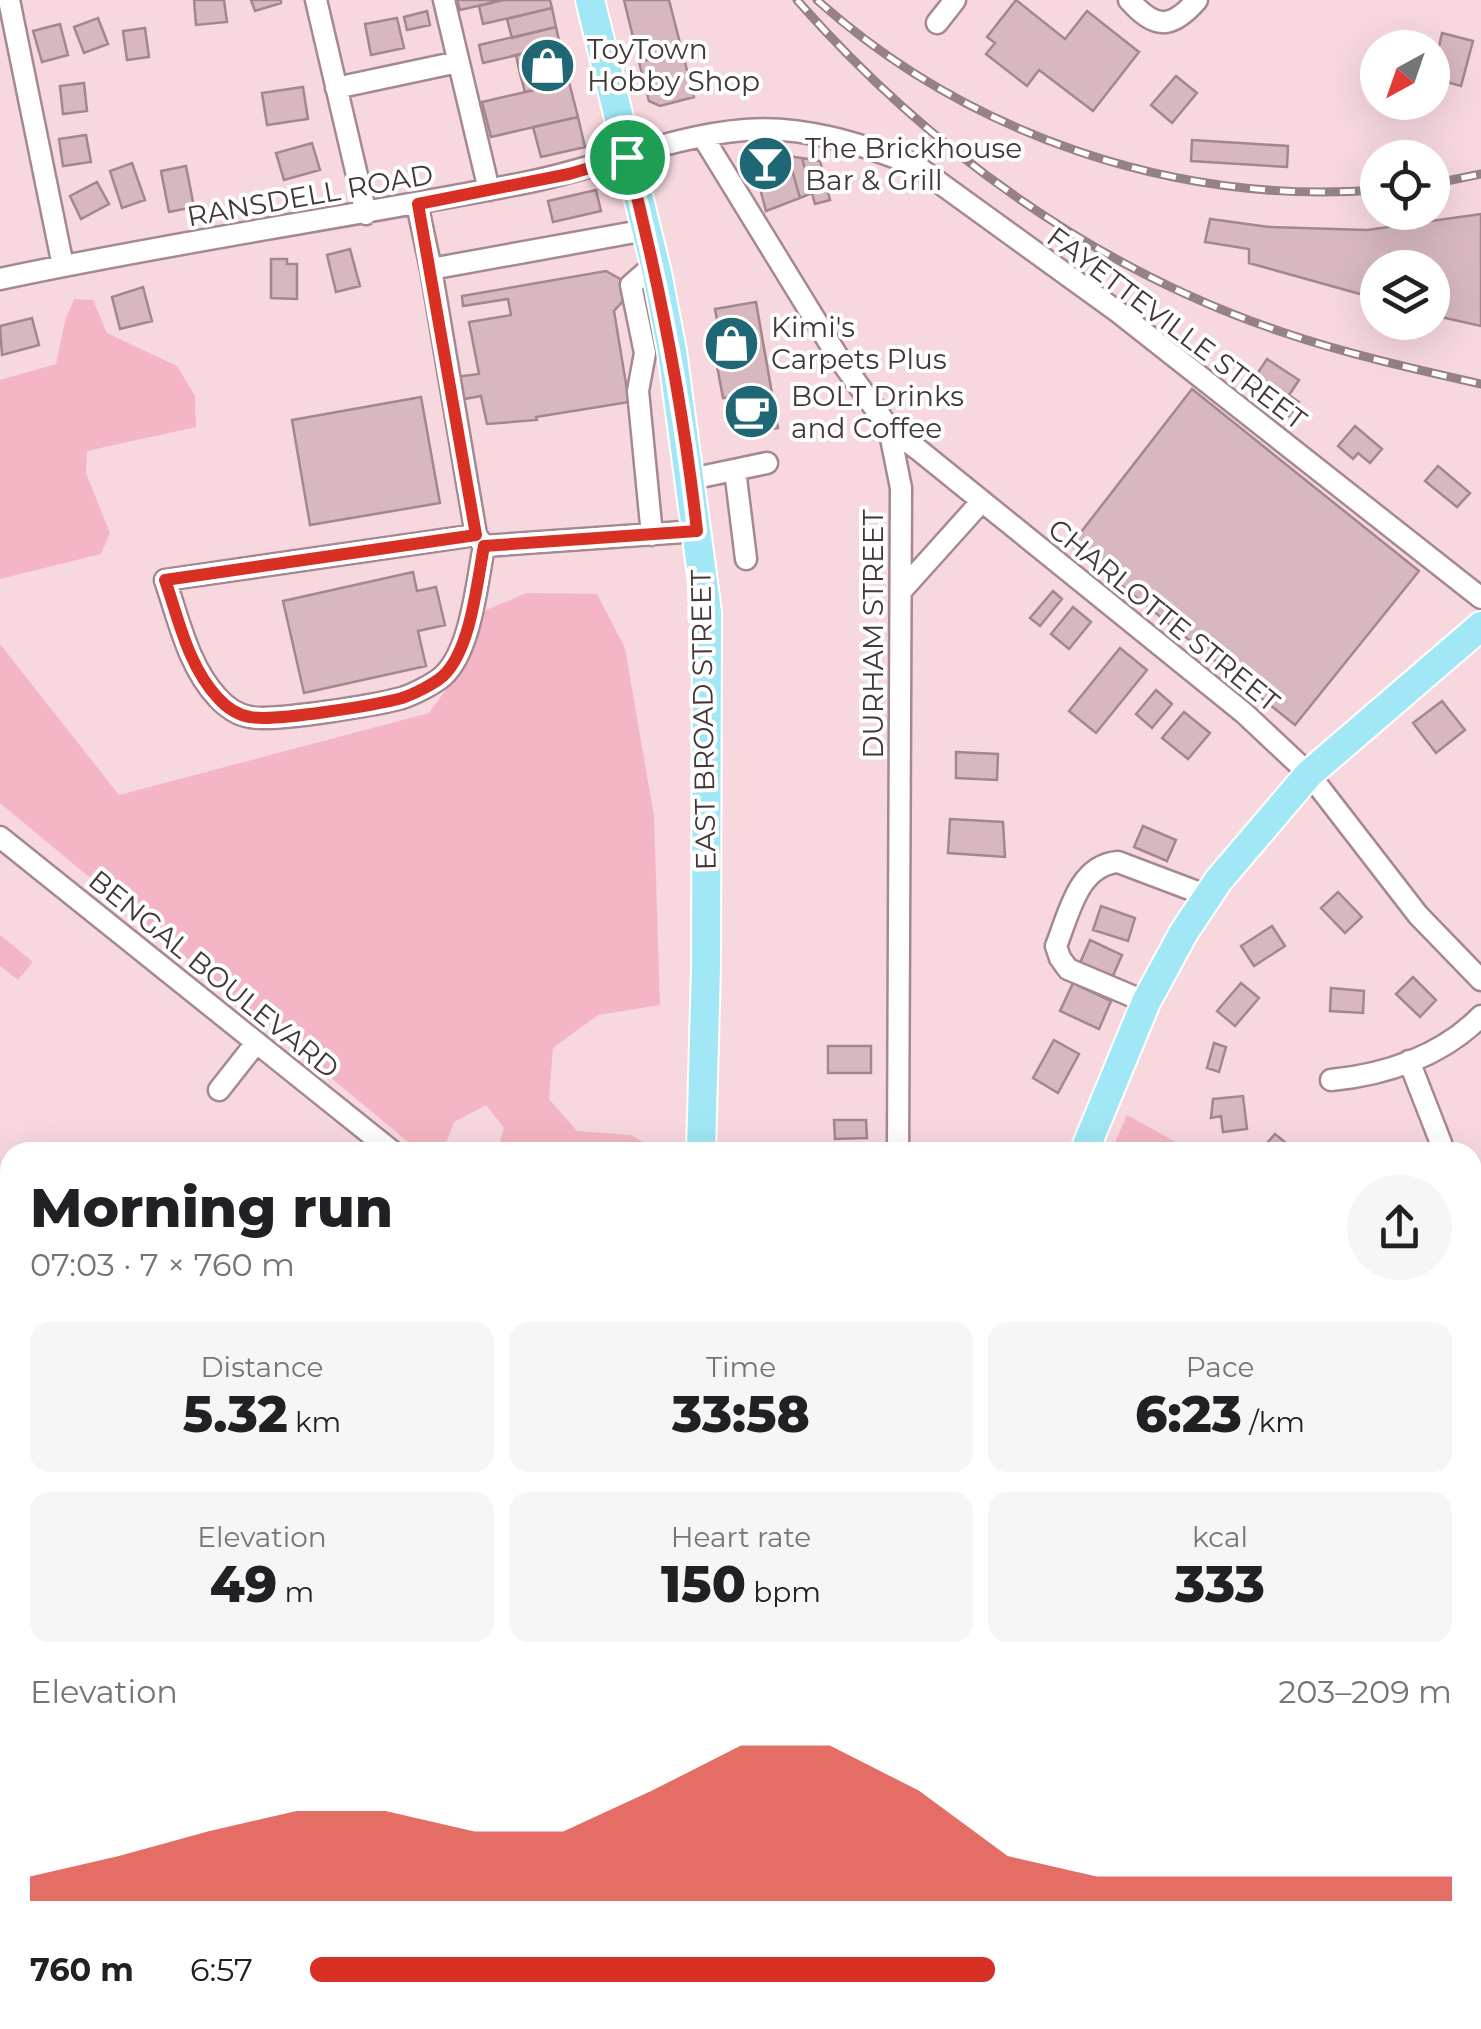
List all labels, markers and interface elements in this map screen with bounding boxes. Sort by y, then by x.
north arrow [1360,30,1450,120]
map controls [1360,30,1450,340]
place label: ToyTown Hobby Shop [587,32,760,98]
shop icon: ToyTown Hobby Shop [518,35,578,95]
pin [585,115,670,200]
icon: arrive [600,130,655,185]
place label: The Brickhouse Bar & Grill [805,131,1022,197]
bar icon: The Brickhouse Bar & Grill [736,134,796,194]
button: locate [1360,140,1450,230]
street label: RANSDELL ROAD [184,157,436,233]
street label: FAYETTEVILLE STREET [1041,219,1313,437]
button: layers [1360,250,1450,340]
place label: Kimi's Carpets Plus [771,310,947,376]
shop icon: Kimi's Carpets Plus [702,313,762,373]
place label: BOLT Drinks and Coffee [791,379,964,445]
cafe icon: BOLT Drinks and Coffee [722,382,782,442]
street label: DURHAM STREET [856,509,890,759]
street label: CHARLOTTE STREET [1042,511,1286,719]
street label: EAST BROAD STREET [683,569,723,871]
street label: BENGAL BOULEVARD [82,863,346,1085]
text: Morning run [30,1174,393,1241]
button: share [1347,1175,1452,1280]
text: 07:03 · 7 × 760 m [30,1245,295,1284]
text: Distance [200,1350,324,1384]
text: Time [706,1350,776,1384]
text: Pace [1186,1350,1254,1384]
text: 5.32 [183,1384,288,1445]
text: 33:58 [672,1384,810,1445]
text: 6:23 [1135,1384,1242,1445]
text: km [288,1405,341,1439]
text: /km [1242,1405,1305,1439]
text: Elevation [197,1520,327,1554]
text: Heart rate [671,1520,811,1554]
text: kcal [1192,1520,1248,1554]
text: 49 [210,1554,277,1615]
text: 150 [661,1554,746,1615]
text: 333 [1175,1554,1265,1615]
text: m [277,1575,314,1609]
text: bpm [746,1575,821,1609]
text: Elevation [30,1672,178,1711]
text: 203–209 m [1278,1672,1452,1711]
text: 760 m [30,1950,134,1989]
text: 6:57 [190,1950,253,1989]

